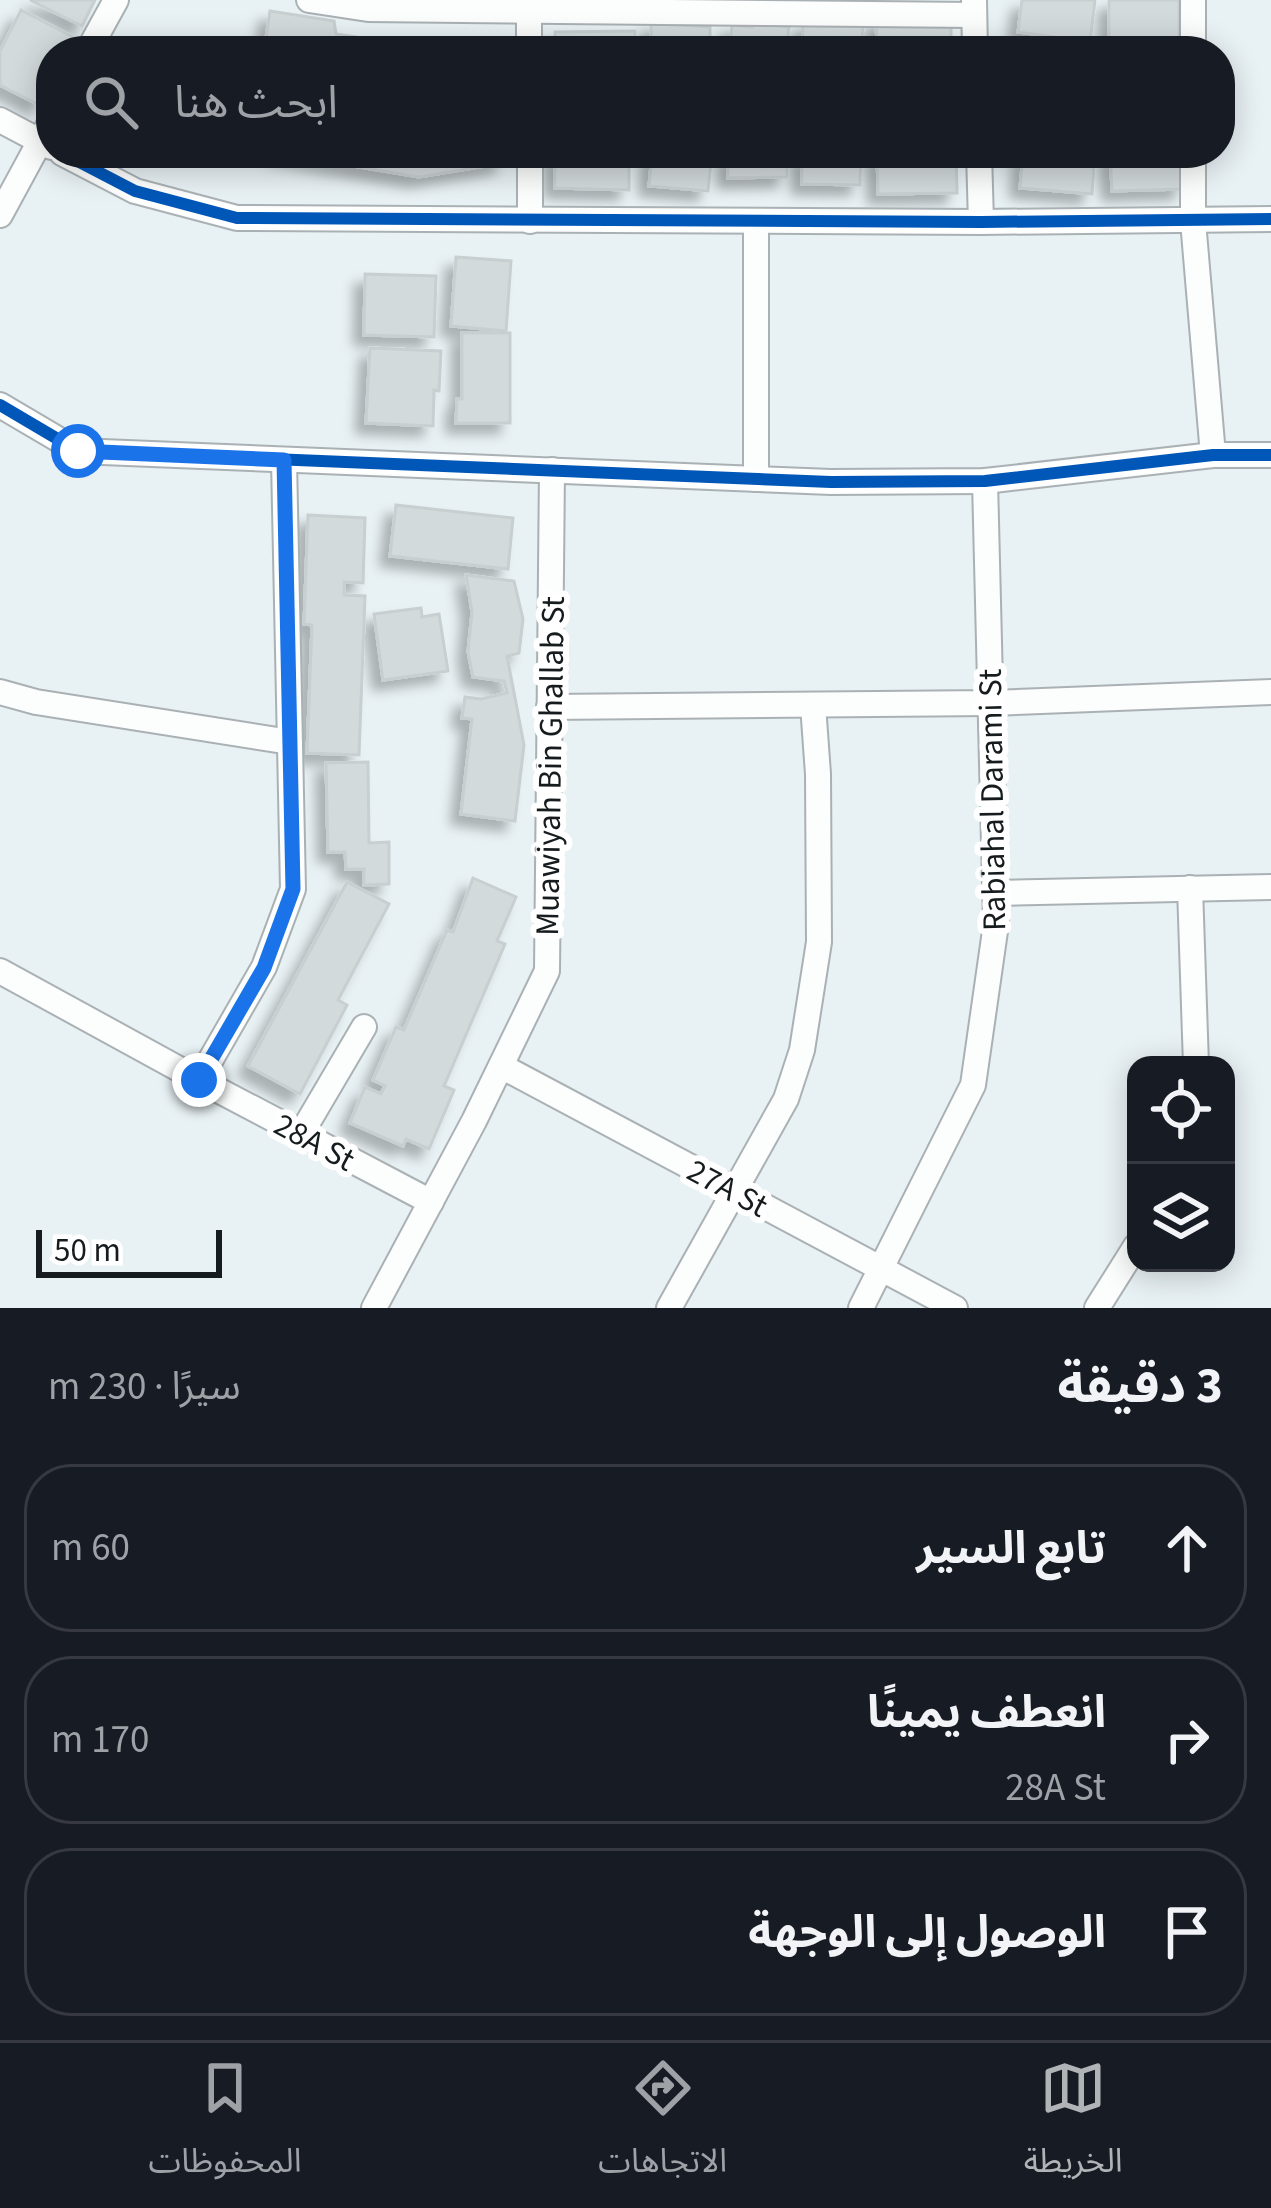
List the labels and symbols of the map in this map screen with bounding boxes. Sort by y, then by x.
route start [51,424,105,478]
street label: Muawiyah Bin Ghallab St [524,596,577,936]
street label: Rabiahal Darami St [967,668,1018,931]
route end [172,1053,226,1107]
street label: 28A St [266,1102,363,1183]
street label: 27A St [679,1148,776,1229]
scale bar [36,1224,222,1277]

